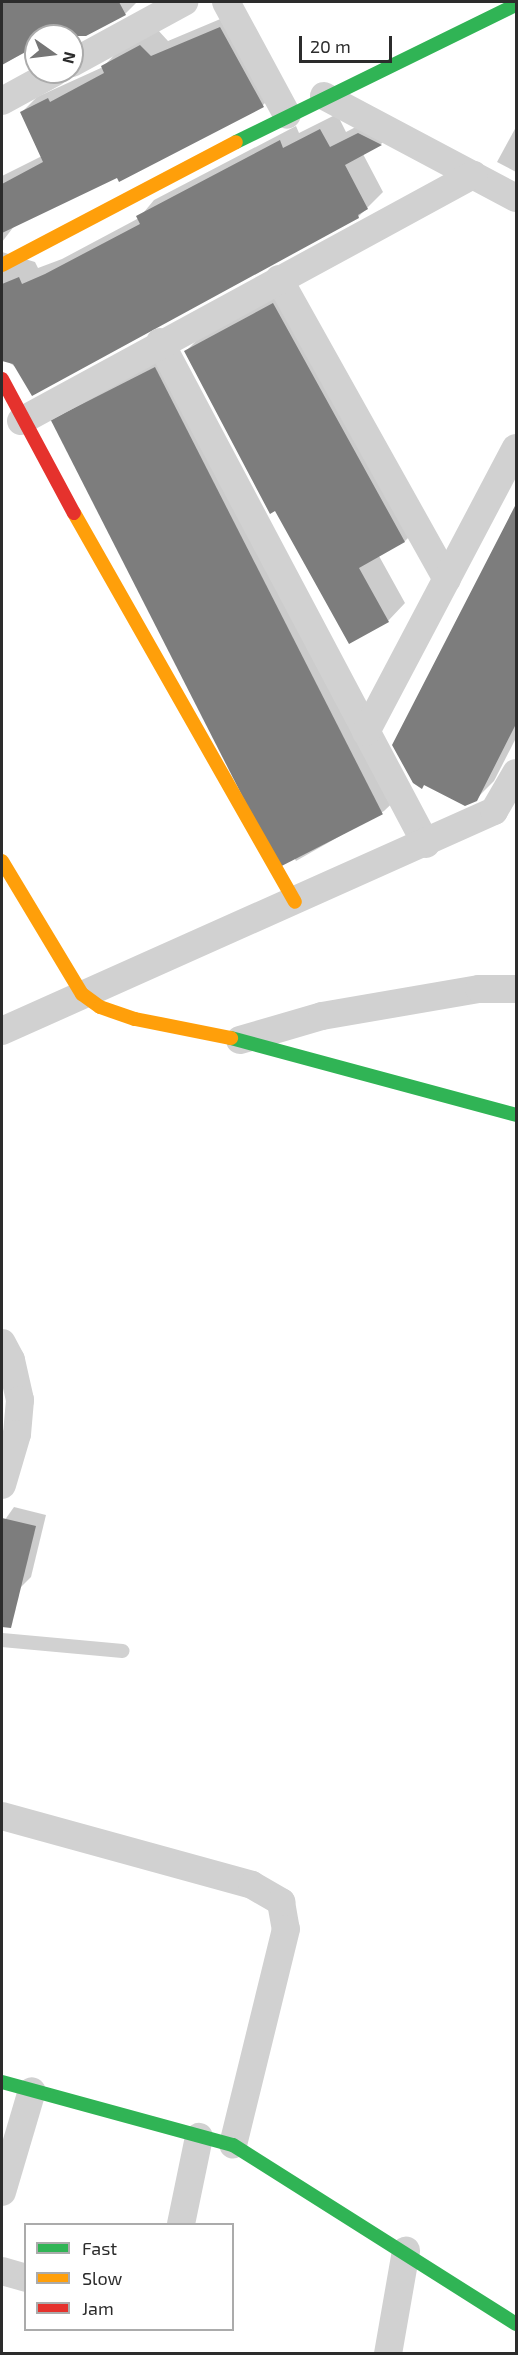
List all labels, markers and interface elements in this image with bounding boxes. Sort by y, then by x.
north arrow [24,24,84,84]
scale bar [302,24,395,62]
text: 20 m [310,35,351,57]
text: N [59,50,81,66]
legend [24,2223,234,2331]
text: Fast [82,2237,117,2259]
text: Slow [82,2267,122,2289]
text: Jam [82,2297,114,2319]

